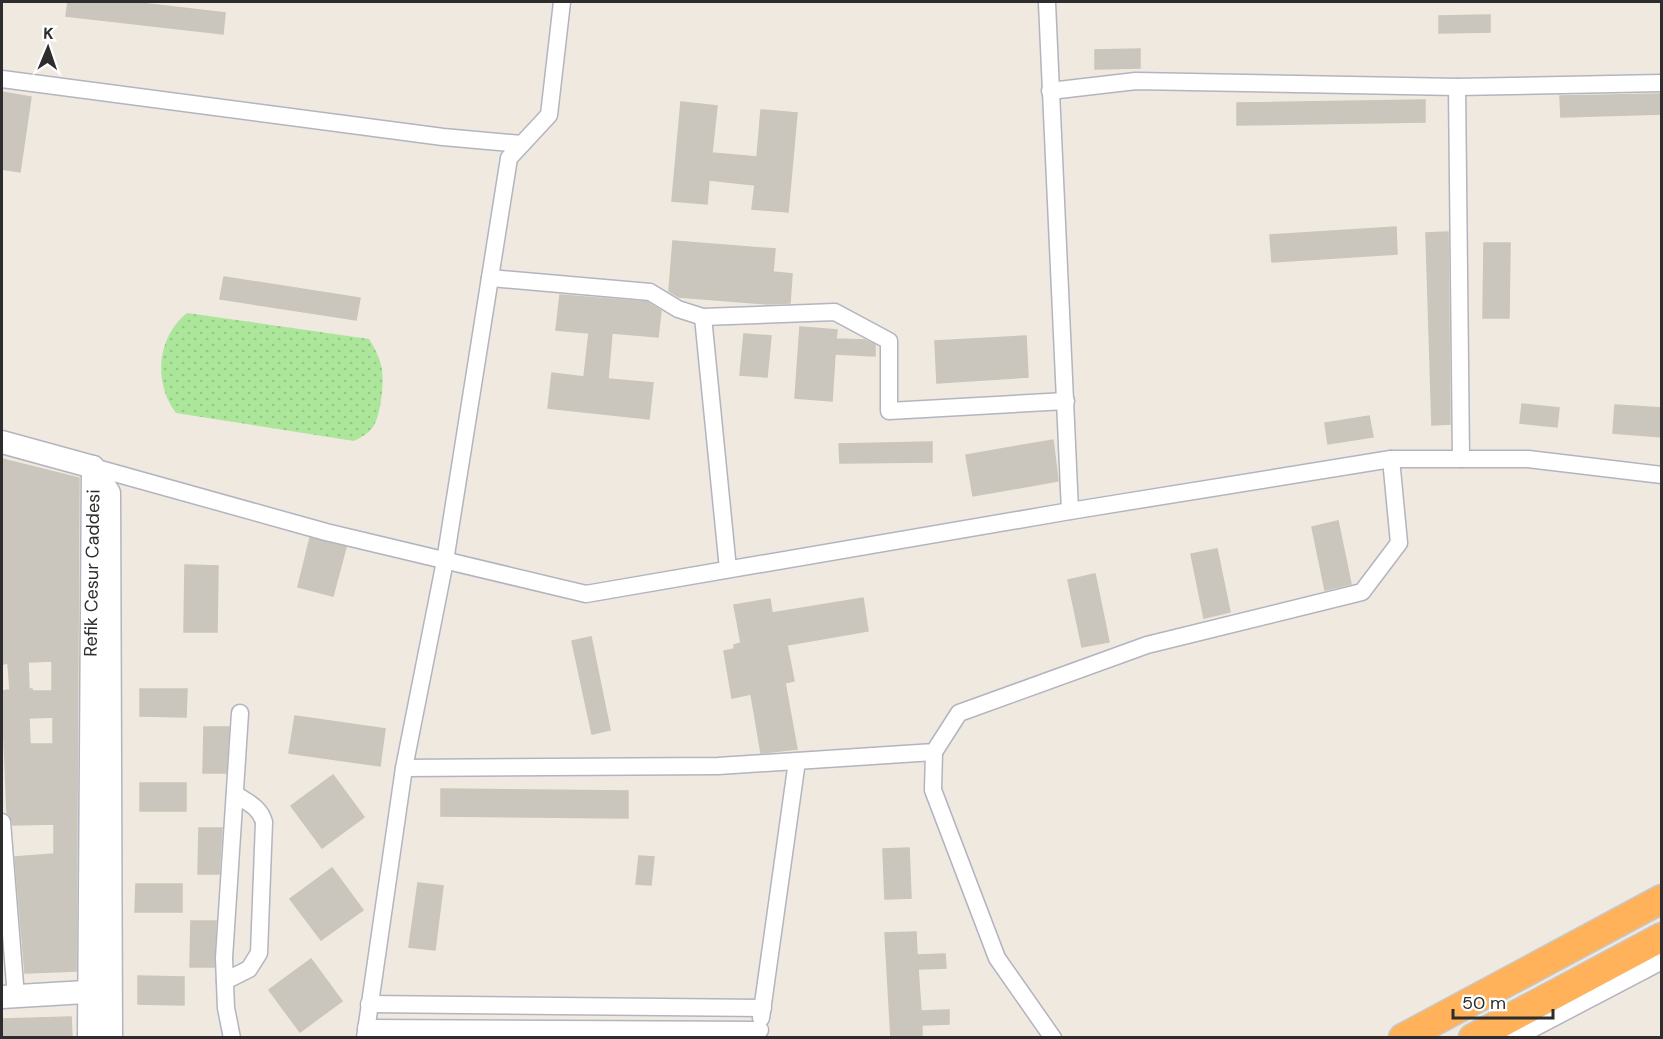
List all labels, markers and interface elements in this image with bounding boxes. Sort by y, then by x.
north arrow [18,18,78,78]
text: K [43,23,55,44]
street label: Refik Cesur Caddesi [79,489,105,657]
scale bar [1453,982,1554,1020]
text: 50 m [1462,991,1506,1015]

